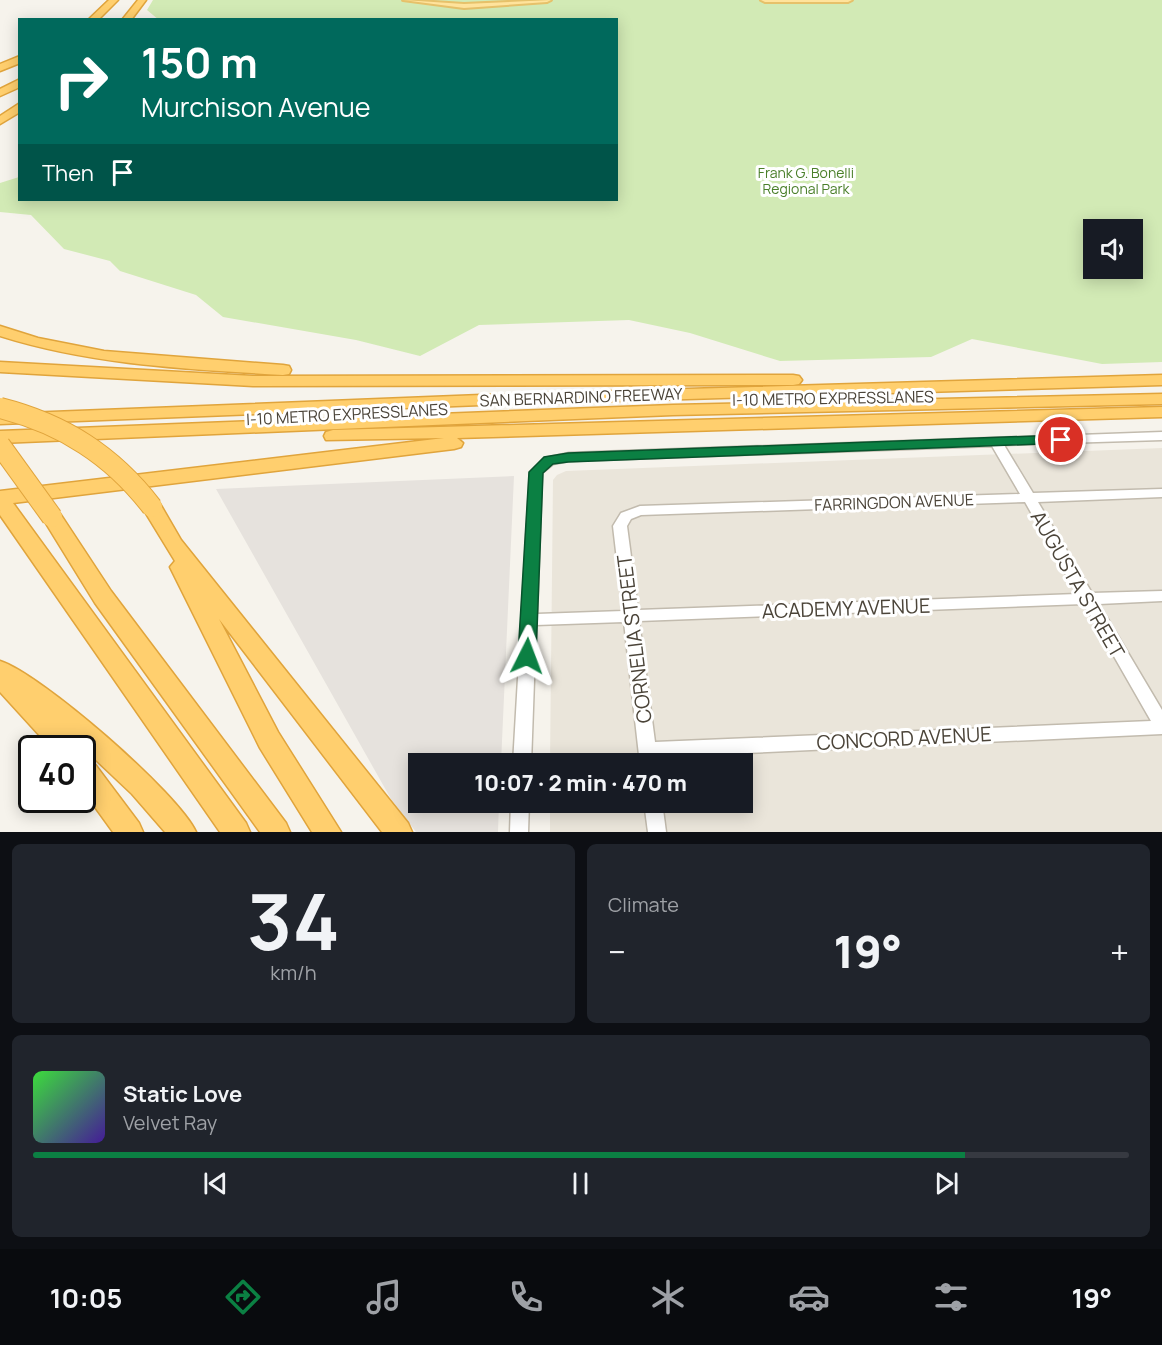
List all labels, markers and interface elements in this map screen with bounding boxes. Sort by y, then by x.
text: 150 m [141,33,258,91]
icon: right [42,42,120,120]
text: Murchison Avenue [141,88,371,125]
icon: arrive [106,156,139,189]
text: Then [42,158,94,188]
park label: Frank G. Bonelli Regional Park [758,163,854,198]
map controls [1083,219,1143,279]
button: sound [1083,219,1143,279]
street label: SAN BERNARDINO FREEWAY [479,382,683,412]
street label: I-10 METRO EXPRESSLANES [732,385,934,411]
street label: I-10 METRO EXPRESSLANES [246,398,448,430]
pin [1035,414,1086,465]
icon: arrive [1044,423,1077,456]
street label: FARRINGDON AVENUE [814,488,974,516]
street label: AUGUSTA STREET [1025,505,1131,663]
street label: CORNELIA STREET [610,553,658,725]
street label: ACADEMY AVENUE [761,592,931,624]
position arrow [495,624,559,688]
street label: CONCORD AVENUE [816,720,992,756]
speed limit sign: 40 [18,735,96,813]
text: 10:07 · 2 min · 470 m [474,768,687,798]
text: 34 [247,867,340,973]
text: Climate [608,891,679,918]
text: 19° [834,920,902,982]
text: − [608,929,626,974]
text: + [1110,929,1129,974]
text: km/h [270,959,317,986]
text: Static Love [123,1079,242,1109]
text: Velvet Ray [123,1109,217,1136]
icon: previous [199,1167,232,1200]
icon: pause [564,1167,597,1200]
icon: next [930,1167,963,1200]
icon: directions [222,1276,264,1318]
icon: music [363,1276,405,1318]
icon: phone [505,1276,547,1318]
icon: climate [647,1276,689,1318]
icon: car [788,1276,830,1318]
icon: filters [930,1276,972,1318]
text: 10:05 [50,1279,122,1316]
text: 19° [1071,1279,1112,1316]

